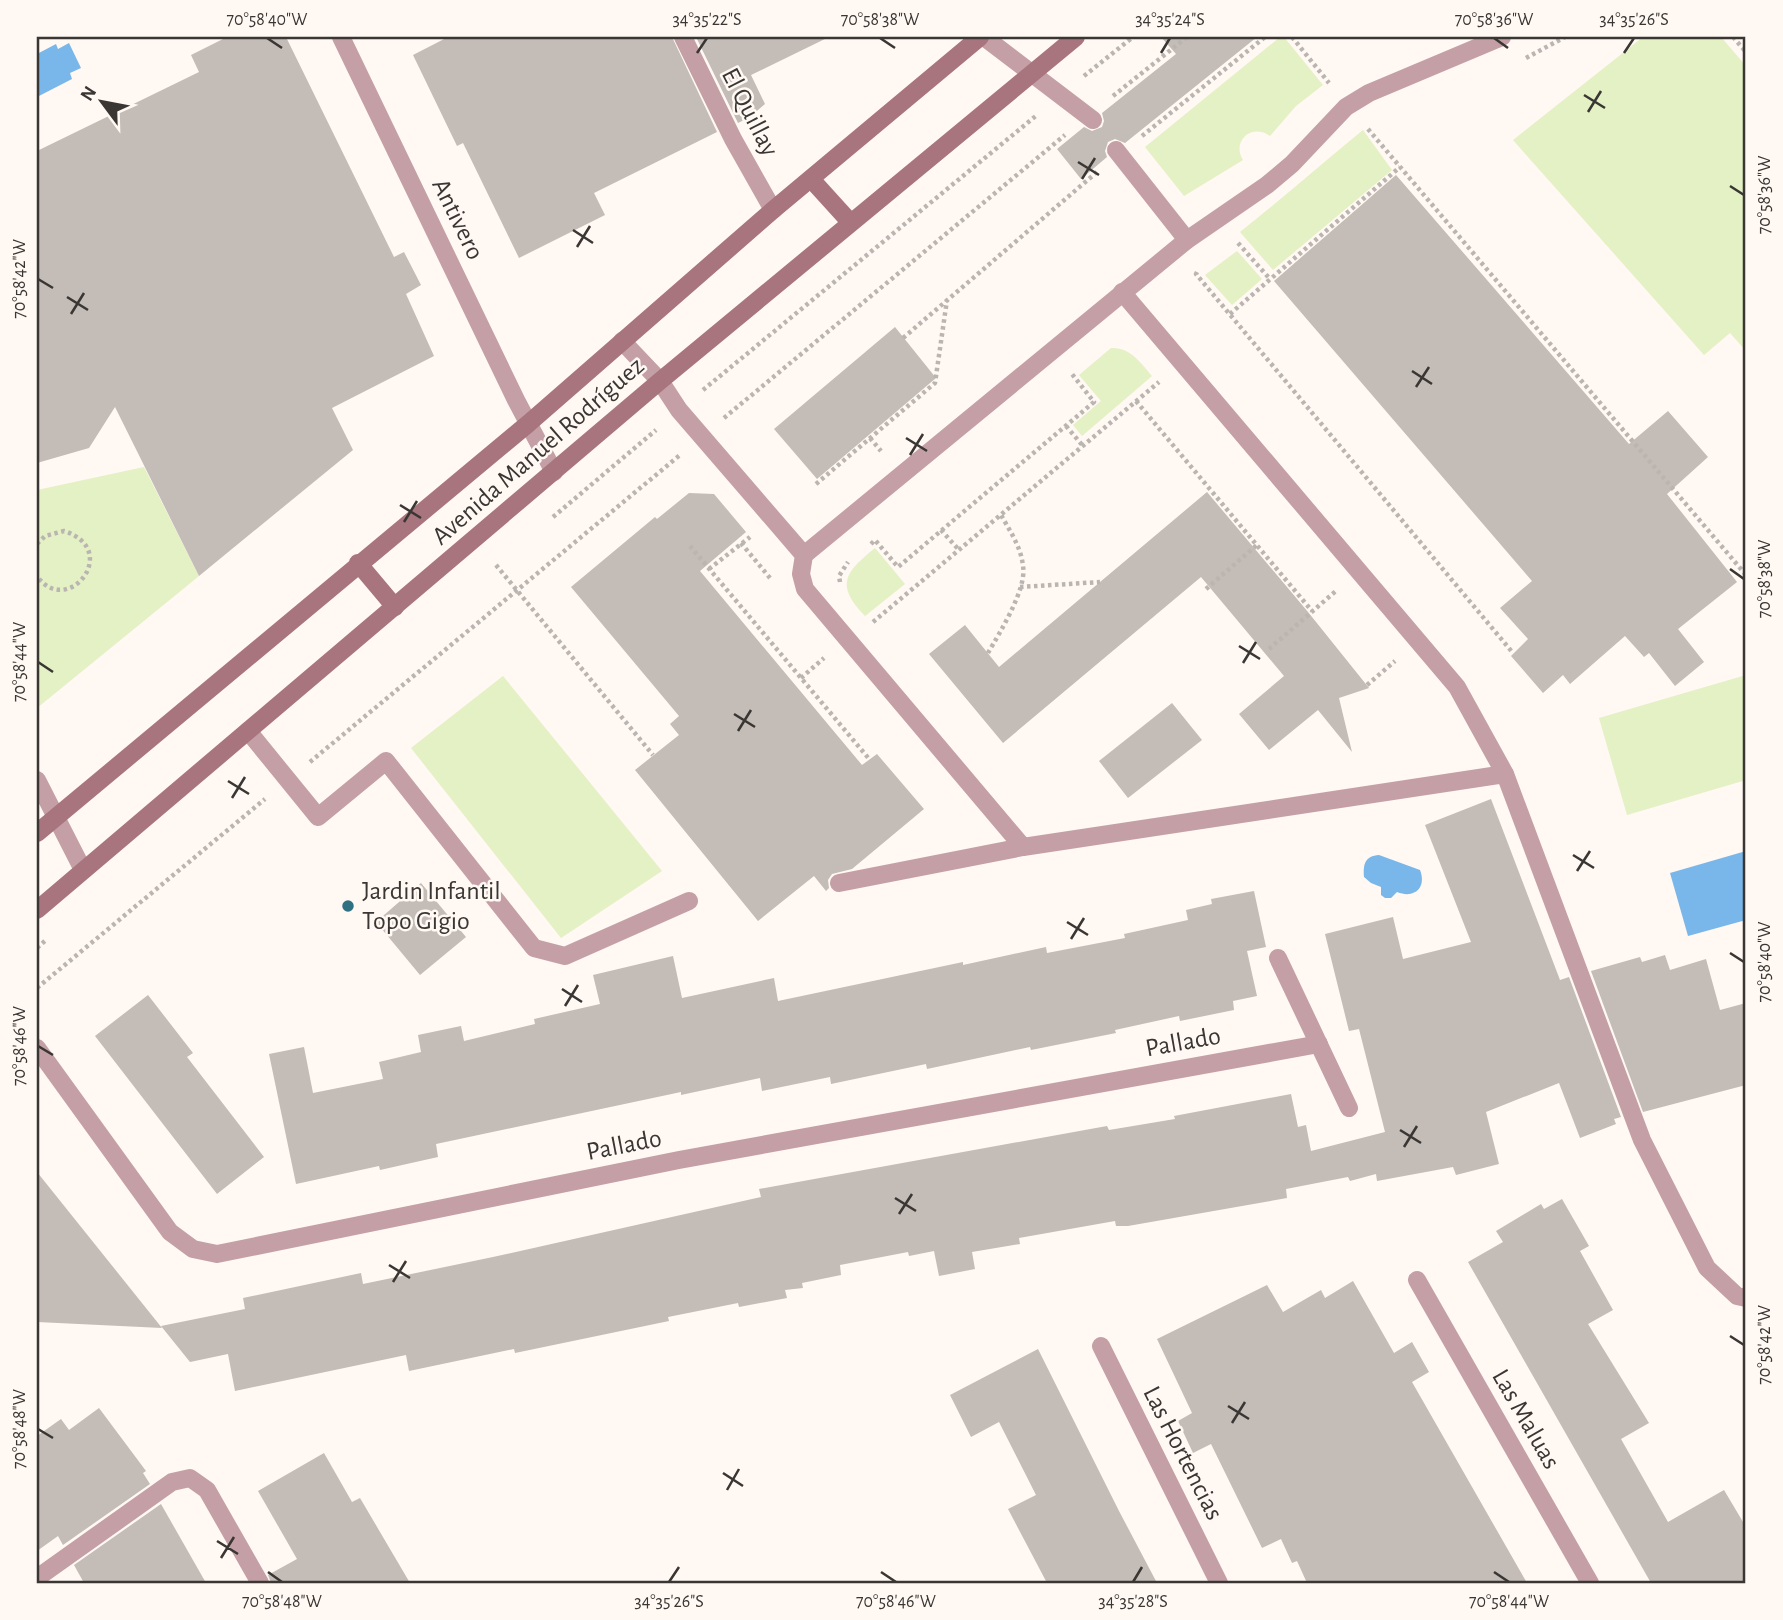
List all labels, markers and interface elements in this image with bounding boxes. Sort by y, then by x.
text: 70°58'40"W [227,11,307,29]
text: 34°35'22"S [672,11,742,29]
text: 70°58'38"W [841,11,919,29]
text: 34°35'24"S [1135,11,1205,29]
text: 70°58'36"W [1455,11,1533,29]
text: 34°35'26"S [1599,11,1669,29]
street label: El Quillay [717,64,783,160]
north arrow [66,66,136,136]
text: N [77,83,100,104]
text: 70°58'36"W [1756,156,1774,234]
street label: Antivero [427,174,489,264]
text: 70°58'42"W [11,239,29,319]
street label: Avenida Manuel Rodríguez [427,352,649,550]
text: 70°58'38"W [1756,540,1774,618]
text: 70°58'44"W [11,622,29,702]
place label: Jardin Infantil Topo Gigio [362,878,501,934]
marker: Jardin Infantil Topo Gigio [340,898,356,914]
text: 70°58'40"W [1756,922,1774,1002]
text: 70°58'46"W [11,1006,29,1086]
street label: Pallado [1143,1023,1223,1061]
street label: Pallado [584,1125,664,1165]
text: 70°58'42"W [1756,1305,1774,1385]
street label: Las Maluas [1487,1365,1565,1473]
street label: Las Hortencias [1138,1382,1228,1524]
text: 70°58'48"W [11,1389,29,1469]
text: 70°58'48"W [242,1593,322,1611]
text: 34°35'26"S [634,1593,704,1611]
text: 70°58'46"W [856,1593,936,1611]
text: 34°35'28"S [1098,1593,1168,1611]
text: 70°58'44"W [1469,1593,1549,1611]

